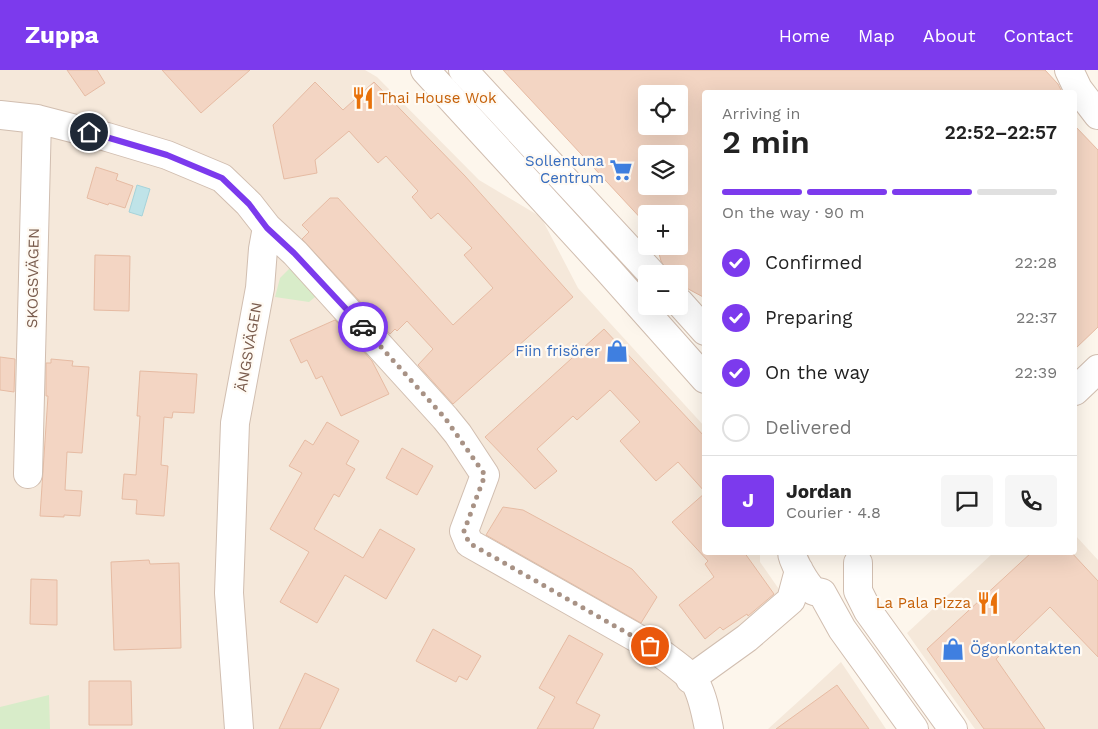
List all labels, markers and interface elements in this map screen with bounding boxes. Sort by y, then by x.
text: Zuppa [25,21,99,49]
text: Home [779,25,830,46]
text: Map [858,25,895,46]
text: About [923,25,975,46]
text: Contact [1003,25,1073,46]
restaurant icon: Thai House Wok [350,85,376,111]
map controls [638,85,688,315]
button: locate [638,85,688,135]
place label: Thai House Wok [379,89,497,107]
text: Arriving in [722,104,800,123]
pin [68,111,110,153]
icon: home [75,118,103,146]
text: 22:52–22:57 [945,121,1057,144]
text: 2 min [722,123,810,161]
button: layers [638,145,688,195]
place label: Sollentuna Centrum [525,152,605,187]
supermarket icon: Sollentuna Centrum [608,157,634,183]
text: On the way · 90 m [722,203,865,222]
button: + [638,205,688,255]
street label: SKOGSVÄGEN [23,228,43,328]
icon: check [722,249,750,277]
text: Confirmed [765,251,862,274]
text: 22:28 [1014,253,1057,272]
button: − [638,265,688,315]
street label: ÄNGSVÄGEN [232,301,266,393]
courier [338,302,388,352]
icon: check [722,304,750,332]
text: Preparing [765,306,852,329]
text: 22:37 [1016,308,1057,327]
icon: car [349,313,377,341]
shop icon: Fiin frisörer [604,338,630,364]
place label: Fiin frisörer [515,342,600,360]
icon: check [722,359,750,387]
text: On the way [765,361,869,384]
text: 22:39 [1014,363,1057,382]
text: Delivered [765,416,852,439]
button: chat [941,475,993,527]
button: phone [1005,475,1057,527]
text: Jordan [786,480,852,503]
text: J [742,489,754,512]
text: Courier · 4.8 [786,503,881,522]
restaurant icon: La Pala Pizza [975,590,1001,616]
place label: La Pala Pizza [876,594,972,612]
pin [629,625,671,667]
icon: bag [636,632,664,660]
shop icon: Ögonkontakten [940,636,966,662]
place label: Ögonkontakten [970,640,1081,658]

